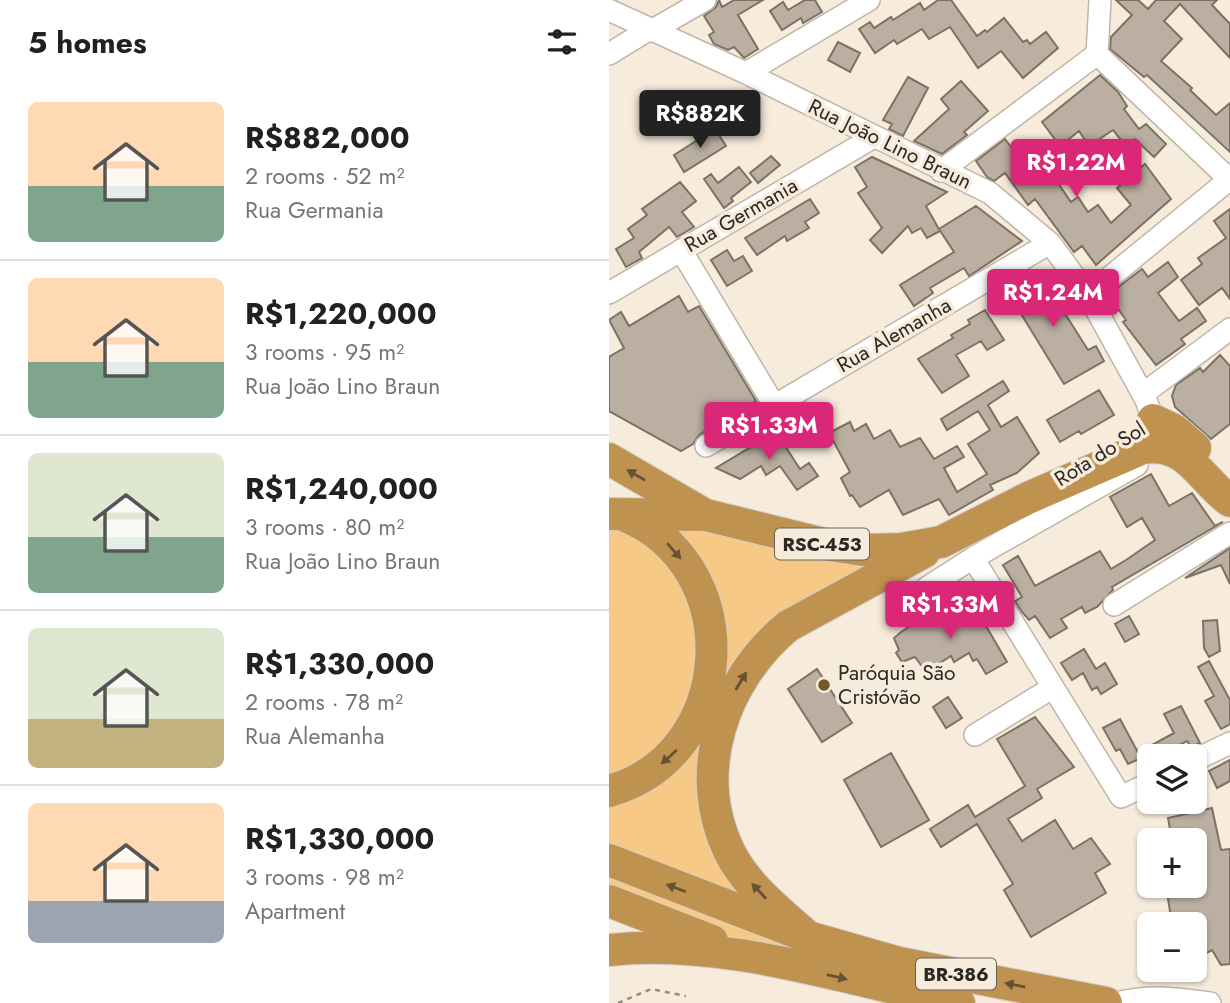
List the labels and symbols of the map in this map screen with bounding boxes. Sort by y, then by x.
pin: R$882K [643,90,757,150]
street label: Rua João Lino Braun [803,91,977,197]
pin: R$1.22M [1011,140,1141,199]
street label: Rua Germania [679,170,803,260]
pin: R$1.24M [988,270,1118,329]
street label: Rua Alemanha [831,290,957,380]
pin: R$1.33M [704,402,834,462]
street label: Rota do Sol [1049,414,1151,494]
one-way arrow [627,469,646,481]
road number: RSC-453 [775,528,869,559]
one-way arrow [666,542,682,560]
pin: R$1.33M [885,582,1015,641]
place label: Paróquia São Cristóvão [838,658,955,712]
one-way arrow [734,671,747,690]
marker: Paróquia São Cristóvão [816,677,832,693]
one-way arrow [660,749,678,765]
one-way arrow [665,882,686,893]
one-way arrow [751,882,767,900]
road number: BR-386 [916,958,996,990]
one-way arrow [826,971,848,982]
one-way arrow [1004,980,1026,991]

